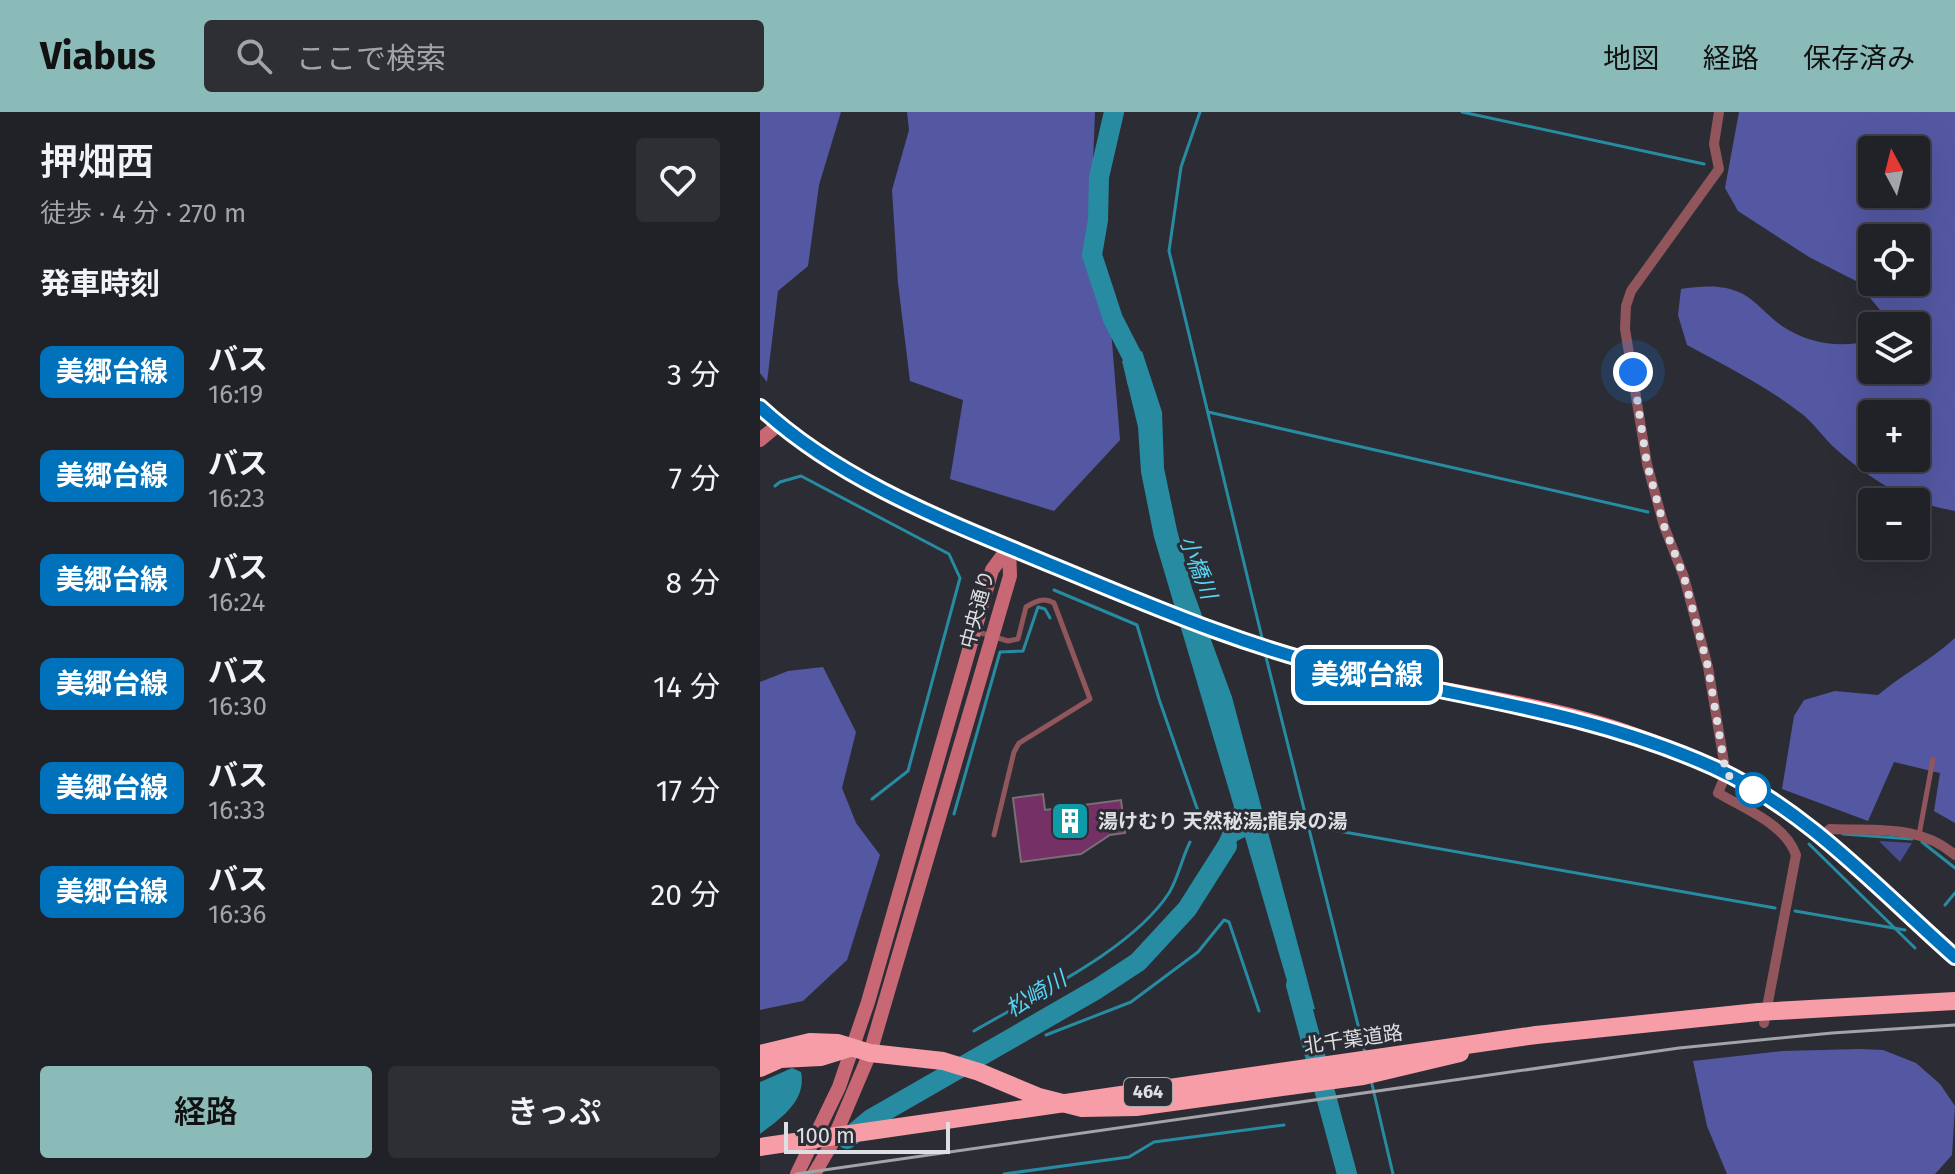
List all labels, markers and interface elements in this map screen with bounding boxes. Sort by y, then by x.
search box [204,20,764,92]
text: Viabus [40,33,156,79]
icon: search [232,34,276,78]
text: ここで検索 [296,41,446,77]
text: 地図 [1603,42,1659,75]
text: 経路 [1703,42,1759,75]
text: 保存済み [1803,42,1915,75]
north arrow [1858,136,1930,208]
map controls [1858,136,1930,560]
button: heart [636,138,720,222]
text: 押畑西 [40,139,154,185]
text: 徒歩 · 4 分 · 270 m [40,198,246,229]
button: locate [1858,224,1930,296]
text: 発車時刻 [40,266,160,302]
button: layers [1858,312,1930,384]
text: バス [208,342,268,378]
your location [1613,352,1653,392]
text: 美郷台線 [56,355,168,388]
text: 3 分 [667,357,720,393]
text: 16:19 [208,379,263,410]
button: + [1858,400,1930,472]
text: バス [208,446,268,482]
text: 美郷台線 [56,459,168,492]
text: 7 分 [669,461,720,497]
text: 16:23 [208,483,265,514]
button: − [1858,488,1930,560]
water label: 小橋川 [1174,531,1223,605]
text: バス [208,550,268,586]
text: 美郷台線 [56,563,168,596]
text: 8 分 [666,565,720,601]
street label: 中央通り [955,567,999,651]
text: 16:24 [208,587,265,618]
line badge: 美郷台線 [1311,649,1423,701]
text: バス [208,654,268,690]
text: 美郷台線 [1311,658,1423,691]
text: 美郷台線 [56,667,168,700]
text: 14 分 [653,669,720,705]
text: 16:30 [208,691,267,722]
text: バス [208,758,268,794]
text: 美郷台線 [56,771,168,804]
text: 17 分 [656,773,720,809]
unlabelled marker [1736,773,1770,807]
text: 16:33 [208,795,266,826]
building icon: 湯けむり 天然秘湯;龍泉の湯 [1049,800,1091,842]
place label: 湯けむり 天然秘湯;龍泉の湯 [1098,809,1348,833]
text: バス [208,862,268,898]
text: 美郷台線 [56,875,168,908]
text: 20 分 [650,877,720,913]
text: 16:36 [208,899,266,930]
water label: 松崎川 [1001,964,1073,1023]
street label: 北千葉道路 [1302,1020,1404,1058]
button: 経路 [40,1066,372,1158]
button: きっぷ [388,1066,720,1158]
road number: 464 [1124,1078,1172,1106]
scale bar [784,1118,950,1154]
text: 100 m [796,1122,855,1149]

